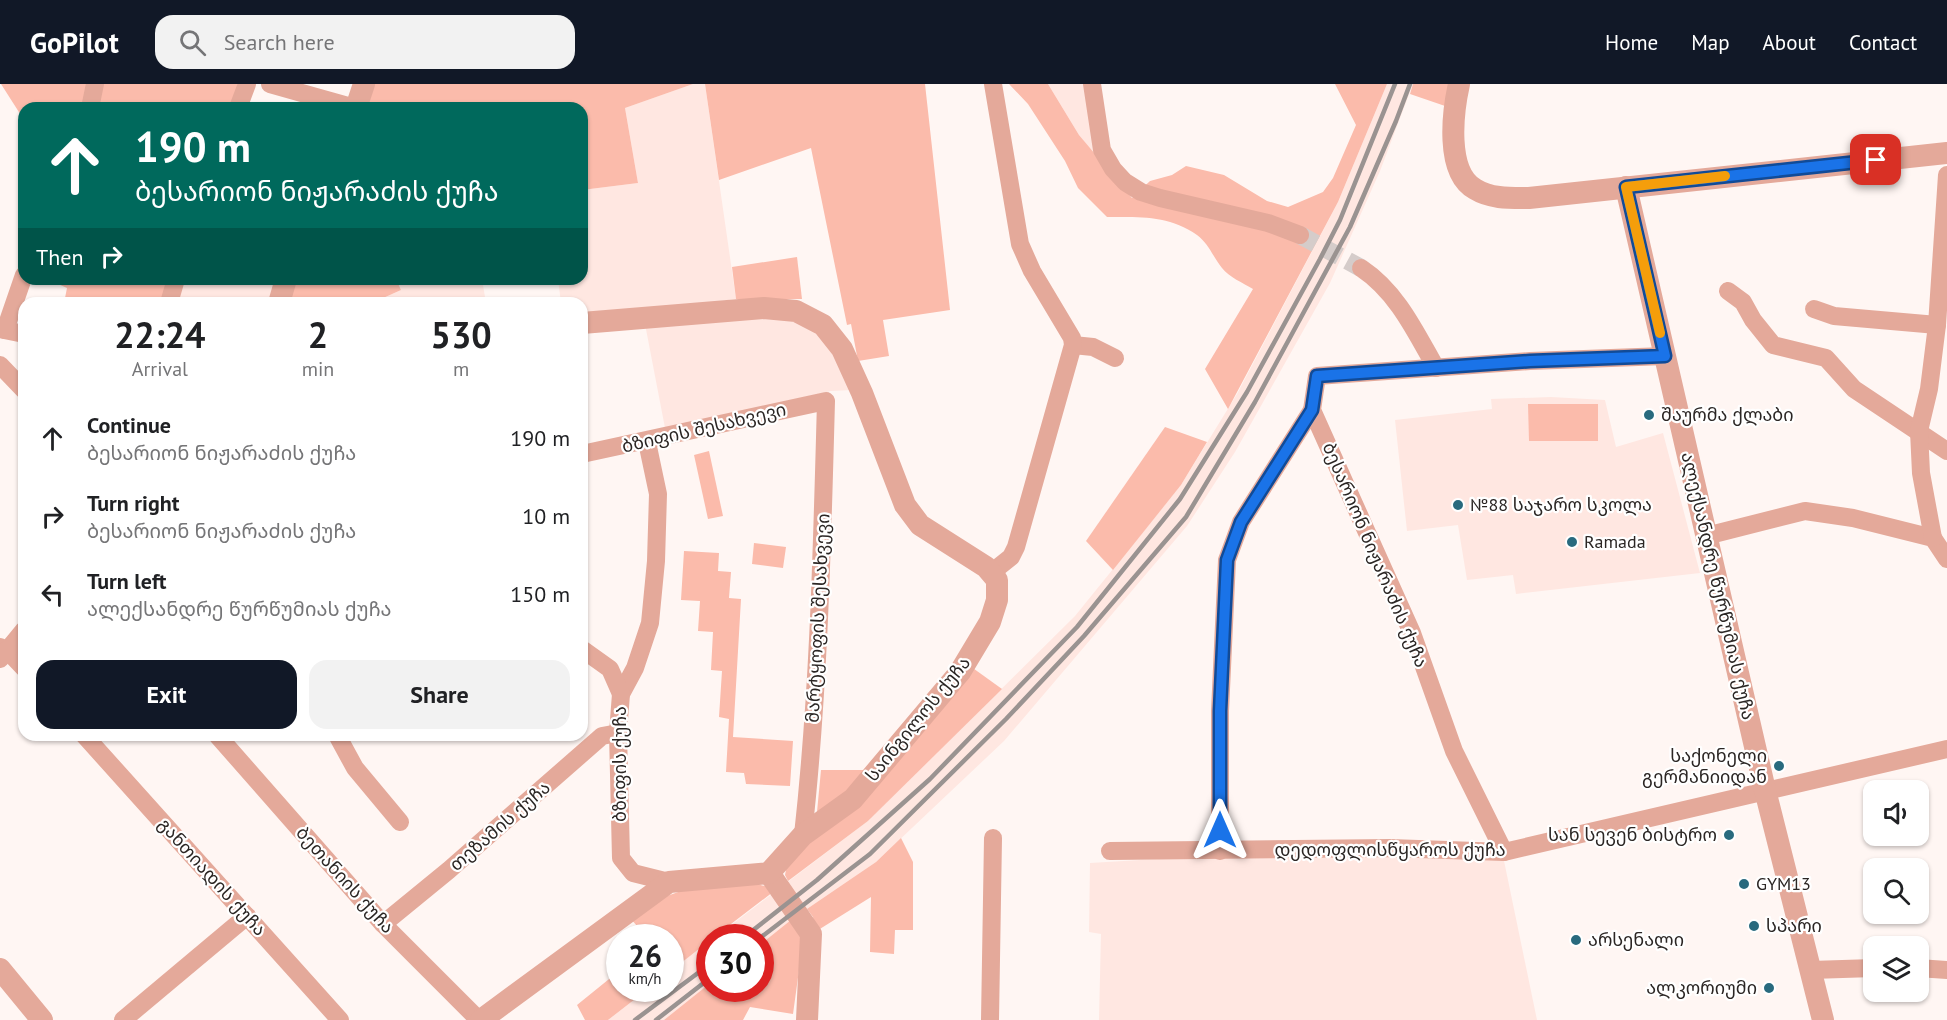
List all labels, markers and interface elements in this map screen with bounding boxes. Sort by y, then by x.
search box [155,15,575,69]
text: GoPilot [30,24,119,61]
icon: search [176,26,209,59]
text: Search here [224,28,335,56]
text: Home [1605,29,1658,56]
text: Map [1691,29,1730,56]
text: About [1763,29,1816,56]
text: Contact [1849,29,1917,56]
text: 190 m [135,119,251,174]
icon: ahead [36,126,114,204]
pin [1850,134,1901,185]
icon: arrive [1859,143,1892,176]
text: ბესარიონ ნიჟარაძის ქუჩა [135,174,499,208]
icon: right [95,240,128,273]
text: Then [36,243,83,271]
text: 22:24 [114,311,206,358]
text: 2 [308,311,328,358]
text: 530 [431,311,492,358]
text: Arrival [132,356,188,382]
text: min [302,356,334,382]
text: m [453,356,469,382]
street label: ბზიფის შესახვევი [620,397,788,458]
place label: შაურმა ქლაბი [1661,403,1794,426]
marker: შაურმა ქლაბი [1642,408,1656,422]
text: Continue [87,411,171,439]
icon: ahead [36,422,69,455]
text: 190 m [510,424,570,452]
street label: ბესარიონ ნიჟარაძის ქუჩა [1318,439,1433,671]
text: ბესარიონ ნიჟარაძის ქუჩა [87,440,356,466]
street label: ალექსანდრე წურწუმიას ქუჩა [1676,450,1761,722]
text: Turn right [87,489,179,517]
place label: №88 საჯარო სკოლა [1470,493,1652,516]
marker: №88 საჯარო სკოლა [1451,498,1465,512]
icon: right [36,500,69,533]
text: 10 m [522,502,570,530]
street label: მარტყოფის შესახვევი [801,513,834,723]
text: ბესარიონ ნიჟარაძის ქუჩა [87,518,356,544]
place label: Ramada [1584,530,1646,553]
marker: Ramada [1565,535,1579,549]
text: Turn left [87,567,167,595]
icon: left [36,578,69,611]
text: 150 m [510,580,570,608]
text: ალექსანდრე წურწუმიას ქუჩა [87,596,392,622]
street label: საინგილოს ქუჩა [860,652,975,786]
button: Exit [36,660,297,729]
button: Share [309,660,570,729]
street label: ბზიფის ქუჩა [608,706,631,822]
place label: საქონელი გერმანიიდან [1642,744,1767,788]
marker: საქონელი გერმანიიდან [1772,759,1786,773]
street label: თეზამის ქუჩა [445,776,555,876]
map controls [1863,780,1929,1002]
button: sound [1863,780,1929,846]
position arrow [1188,798,1252,862]
street label: განთიადის ქუჩა [153,813,271,941]
street label: ბეთანიის ქუჩა [291,821,400,938]
place label: სან სევენ ბისტრო [1548,823,1717,846]
marker: სან სევენ ბისტრო [1722,828,1736,842]
street label: დედოფლისწყაროს ქუჩა [1274,838,1506,861]
button: search [1863,858,1929,924]
place label: GYM13 [1756,872,1811,895]
marker: GYM13 [1737,877,1751,891]
place label: სპარი [1766,914,1822,937]
marker: სპარი [1747,919,1761,933]
speed limit sign: 30 [696,924,774,1002]
place label: არსენალი [1588,928,1684,951]
marker: არსენალი [1569,933,1583,947]
text: 26 [628,936,662,975]
button: layers [1863,936,1929,1002]
text: km/h [629,969,661,988]
place label: ალკორიუმი [1646,976,1757,999]
marker: ალკორიუმი [1762,981,1776,995]

